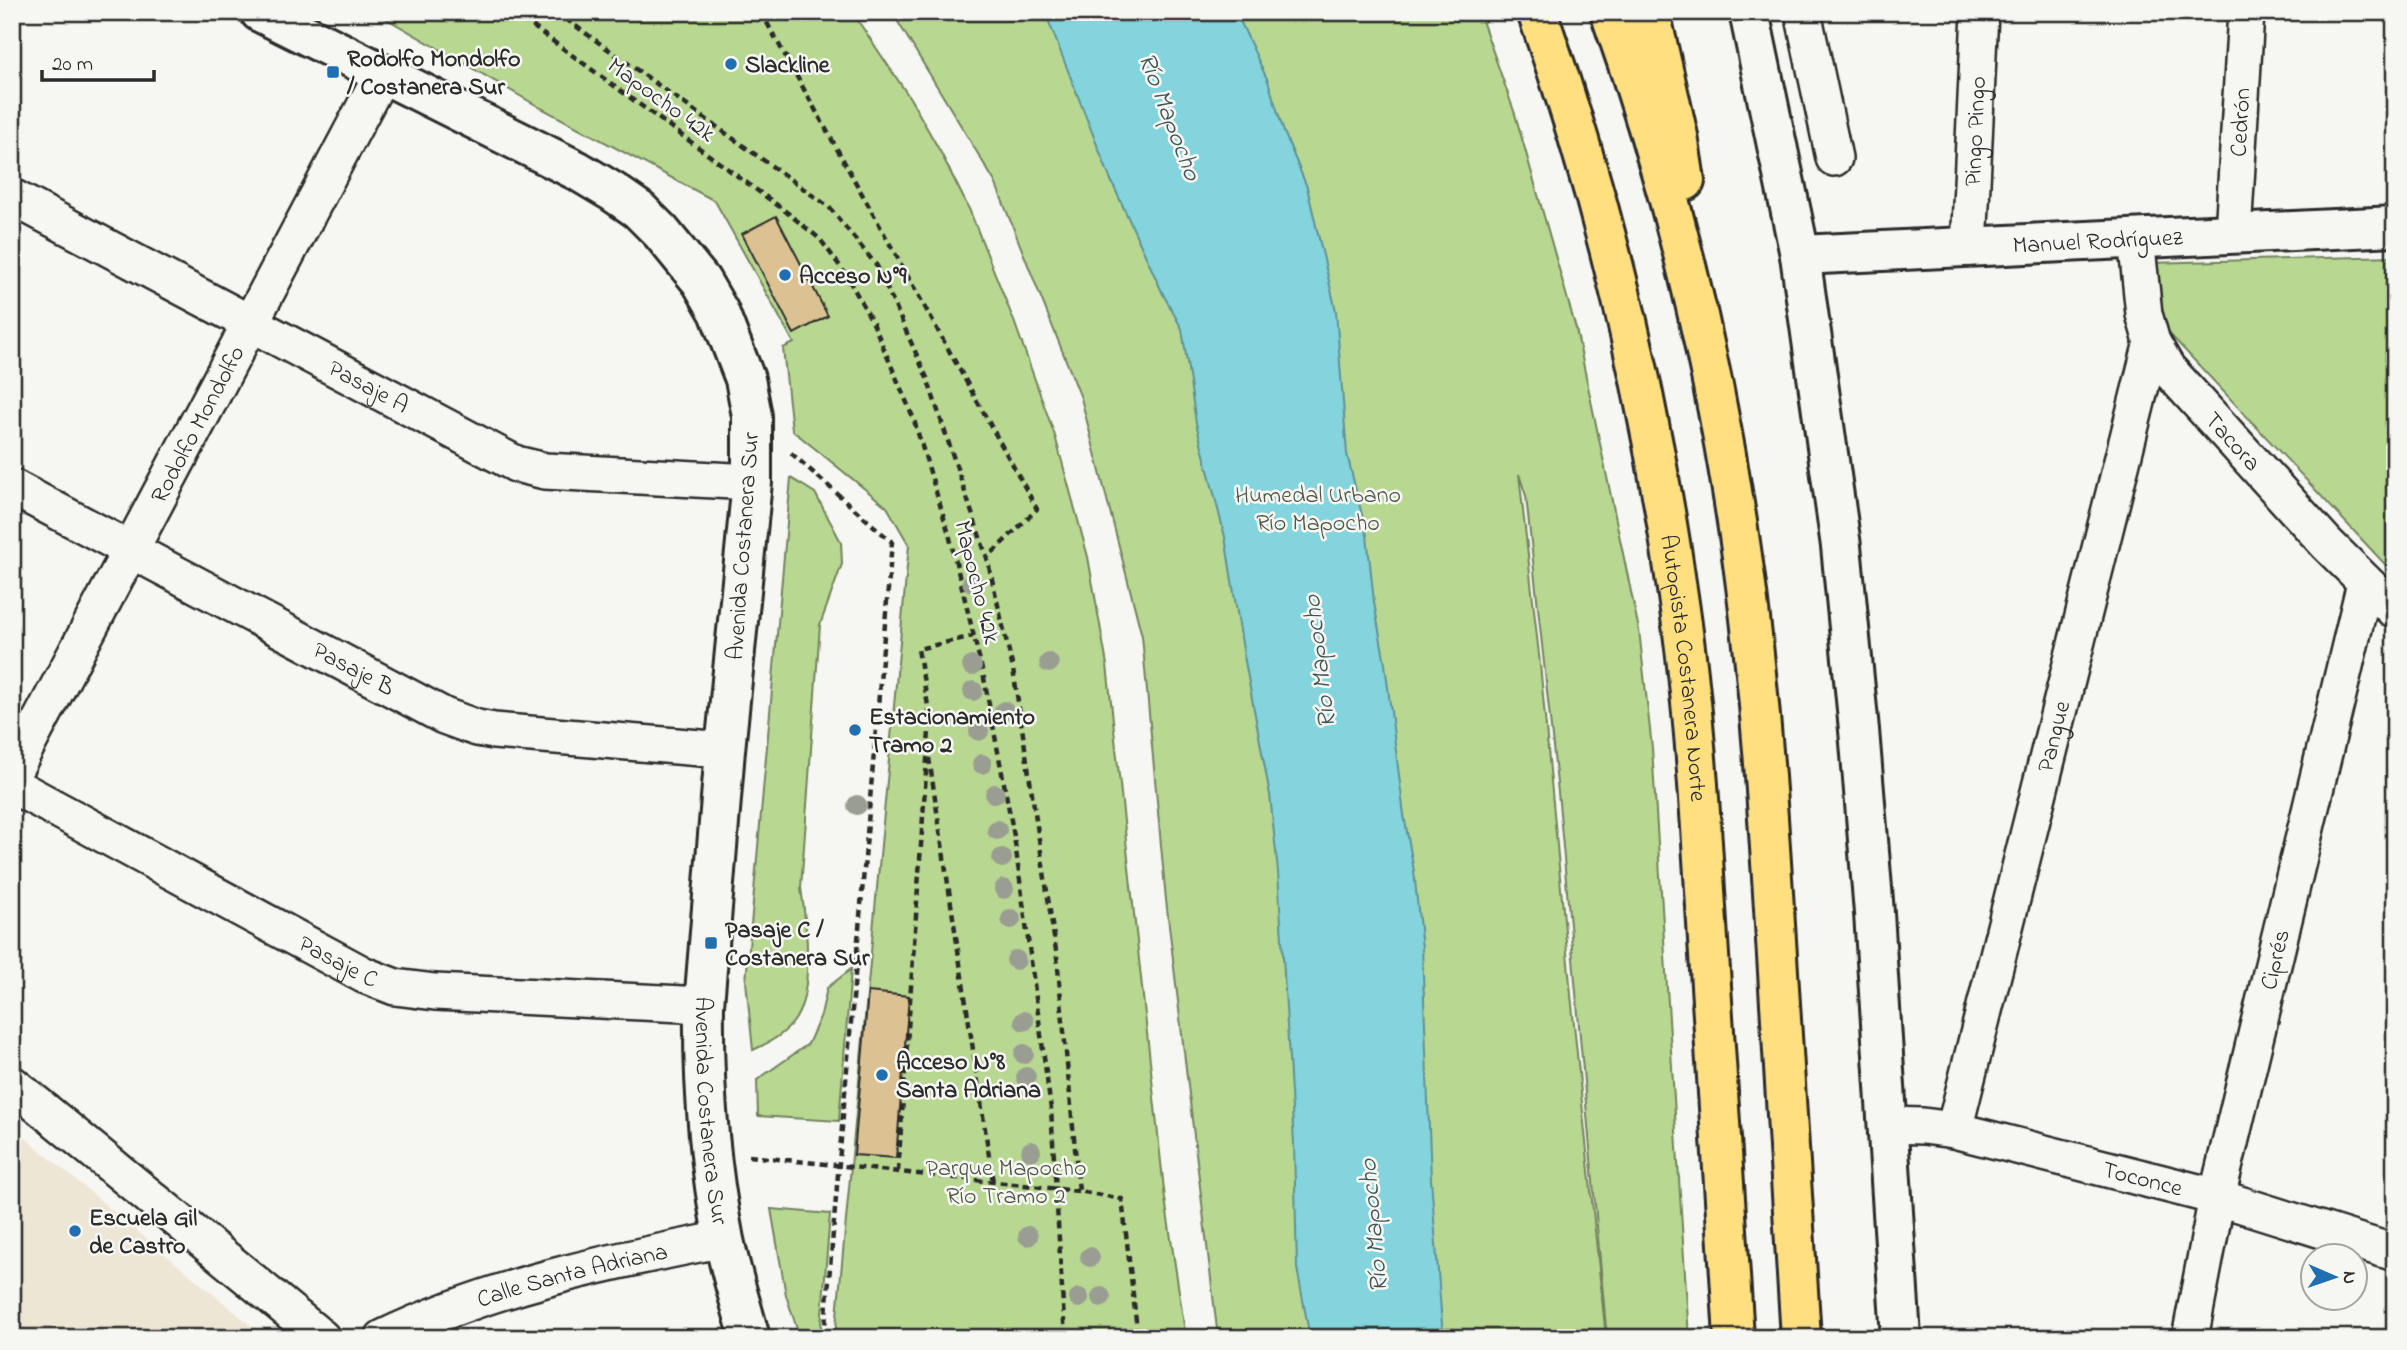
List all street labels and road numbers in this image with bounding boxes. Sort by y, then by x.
street label: Mapocho 42k [599,50,722,152]
street label: Pingo Pingo [1957,76,1997,187]
street label: Cedrón [2223,87,2262,158]
street label: Manuel Rodríguez [2012,221,2185,265]
street label: Rodolfo Mondolfo [143,340,255,510]
street label: Pasaje A [321,353,414,424]
street label: Tacora [2195,405,2268,480]
street label: Avenida Costanera Sur [719,430,770,661]
street label: Mapocho 42k [943,517,1008,648]
street label: Autopista Costanera Norte [1649,532,1714,803]
street label: Pasaje B [306,634,400,707]
street label: Pangue [2030,697,2081,776]
street label: Ciprés [2253,926,2301,994]
street label: Pasaje C [291,928,382,999]
street label: Avenida Costanera Sur [684,995,736,1228]
street label: Toconce [2098,1153,2186,1208]
street label: Calle Santa Adriana [473,1236,671,1319]

